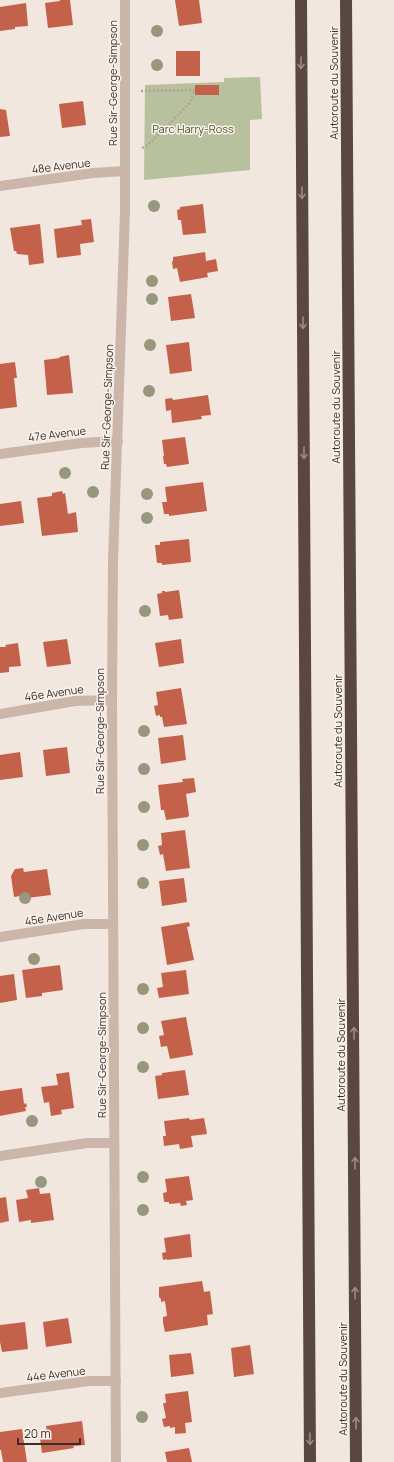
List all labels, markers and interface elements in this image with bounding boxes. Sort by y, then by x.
street label: Rue Sir-George-Simpson [105,20,120,146]
street label: Autoroute du Souvenir [326,26,341,140]
one-way arrow [297,56,305,69]
park label: Parc Harry-Ross [152,121,234,136]
street label: 48e Avenue [31,154,92,177]
one-way arrow [298,186,306,199]
one-way arrow [299,316,307,329]
street label: Rue Sir-George-Simpson [97,344,116,470]
street label: Autoroute du Souvenir [328,350,343,464]
street label: 47e Avenue [27,422,87,445]
one-way arrow [300,446,308,459]
street label: Rue Sir-George-Simpson [92,668,107,794]
street label: Autoroute du Souvenir [330,674,345,788]
street label: 46e Avenue [23,681,85,704]
street label: 45e Avenue [24,904,85,929]
street label: Rue Sir-George-Simpson [94,992,109,1118]
street label: Autoroute du Souvenir [333,998,348,1112]
one-way arrow [350,1027,358,1040]
one-way arrow [351,1157,359,1170]
one-way arrow [351,1287,359,1300]
street label: Autoroute du Souvenir [335,1322,350,1436]
street label: 44e Avenue [26,1362,87,1385]
one-way arrow [352,1417,360,1430]
scale bar [18,1420,80,1446]
text: 20 m [24,1425,51,1442]
one-way arrow [306,1432,314,1445]

